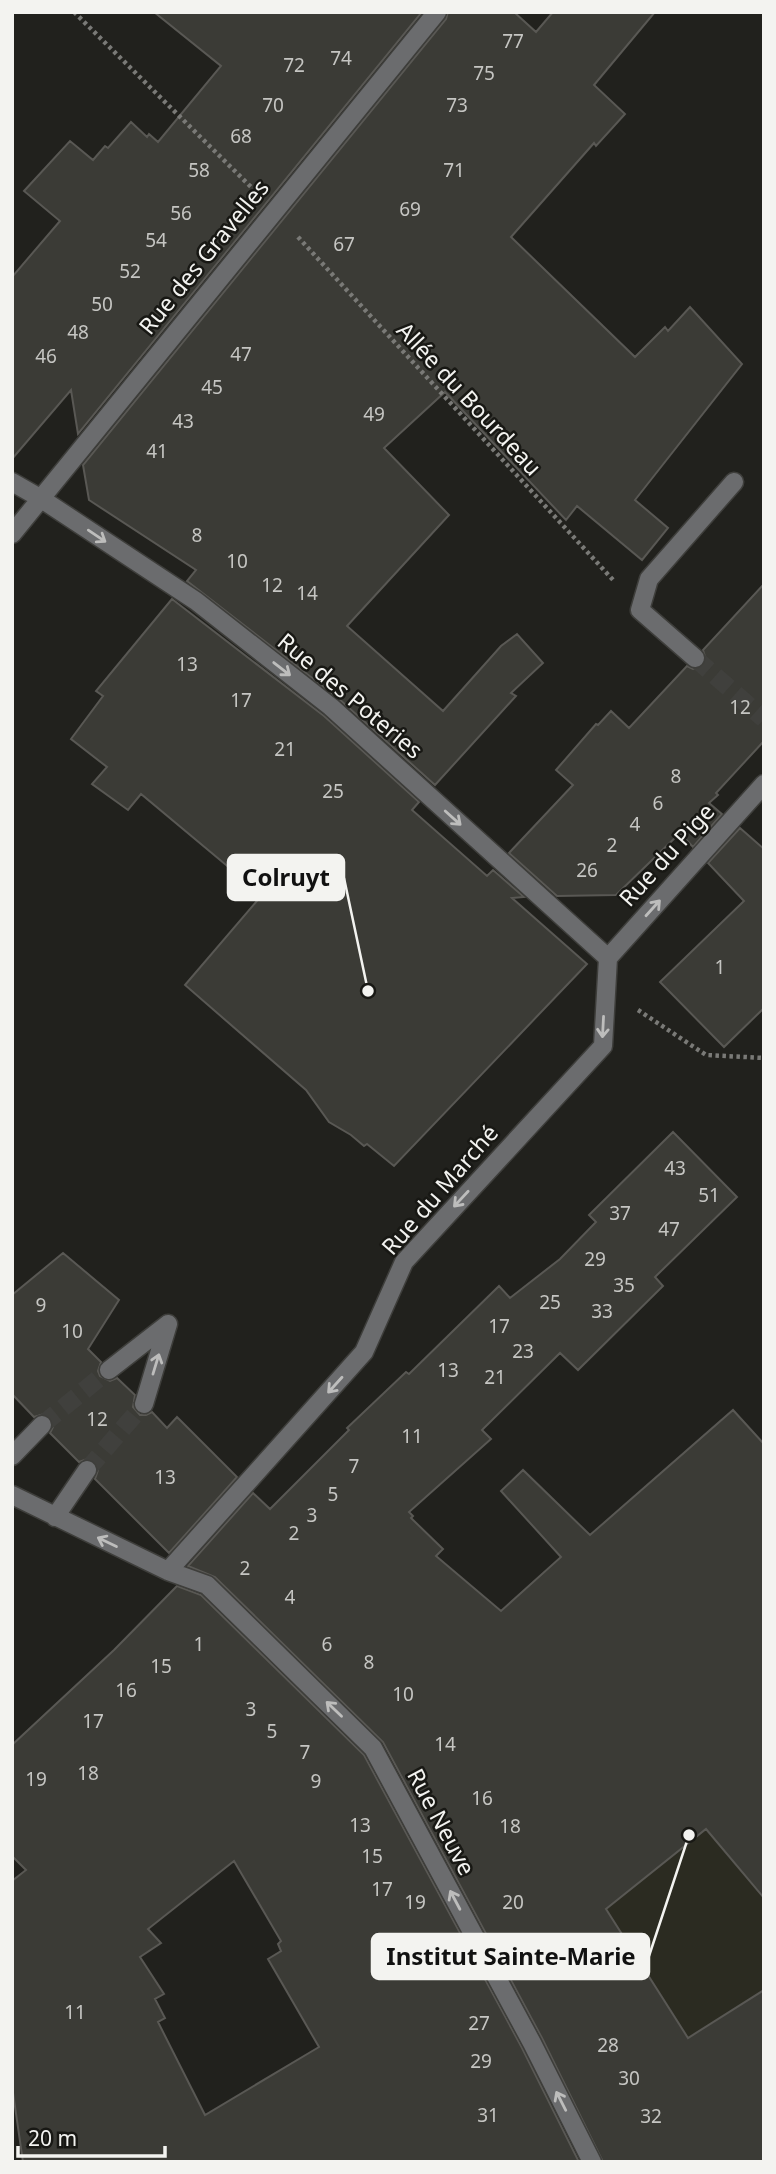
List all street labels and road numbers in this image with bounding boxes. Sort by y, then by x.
street label: Rue des Gravelles [131,172,276,341]
street label: Allée du Bourdeau [390,315,549,482]
street label: Rue des Poteries [271,625,430,765]
street label: Rue du Pige [611,796,721,913]
street label: Rue du Marché [374,1117,505,1261]
street label: Rue Neuve [400,1762,483,1881]

